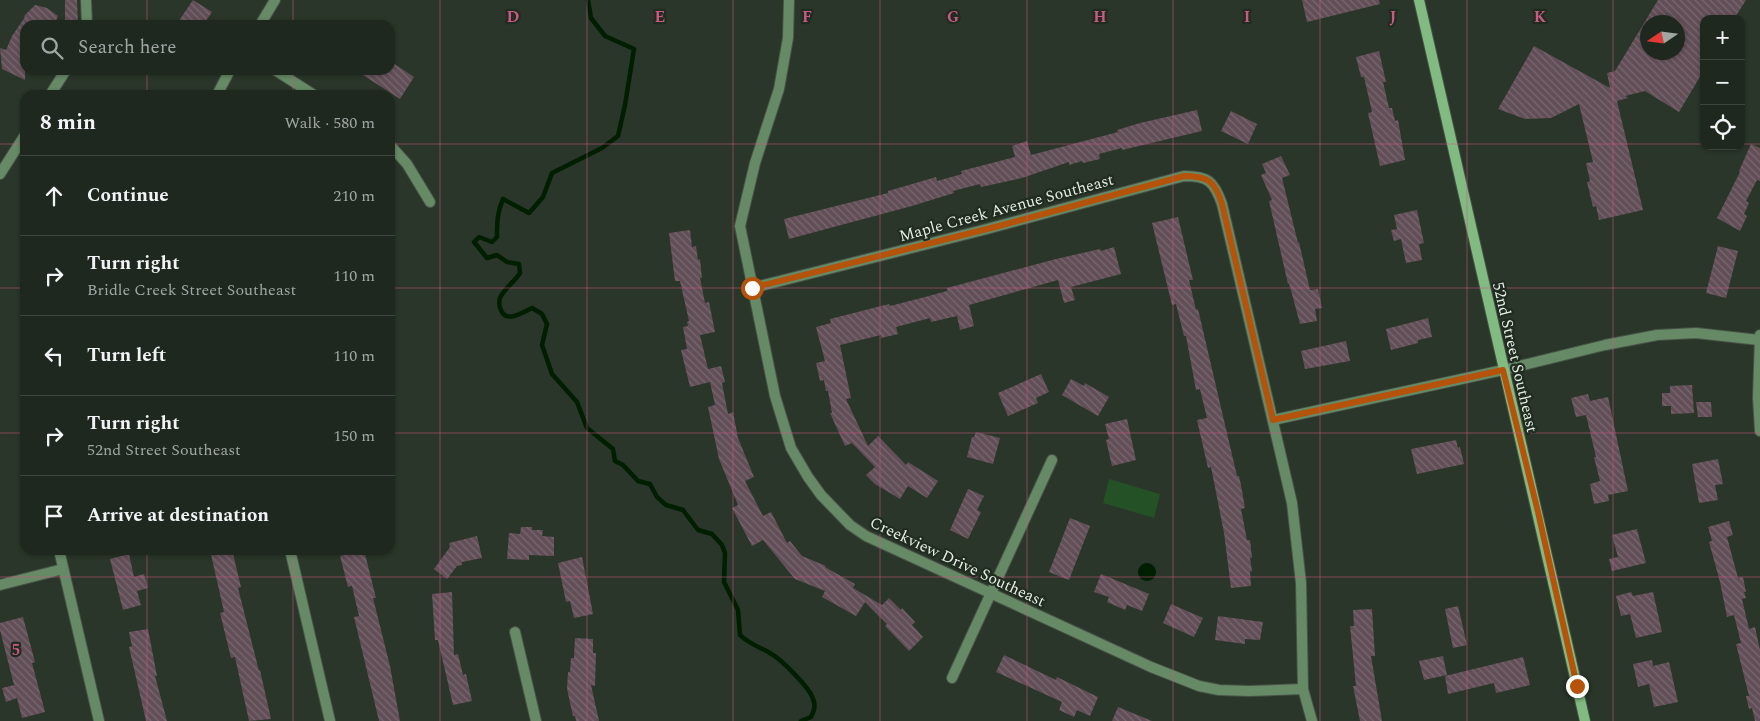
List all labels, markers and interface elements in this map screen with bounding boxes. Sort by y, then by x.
text: D [507,5,520,29]
text: E [655,5,665,29]
text: F [802,5,812,29]
text: G [947,5,959,29]
text: H [1093,5,1107,29]
text: I [1244,5,1250,29]
text: J [1390,5,1397,29]
text: K [1534,5,1547,29]
north arrow [1640,15,1685,60]
map controls [1700,15,1745,150]
button: + [1700,15,1745,60]
search box [20,20,395,75]
text: Search here [78,33,177,62]
icon: search [38,34,66,62]
button: − [1700,60,1745,105]
button: locate [1700,105,1745,150]
text: 8 min [40,107,96,139]
text: Walk · 580 m [284,111,375,135]
street label: Maple Creek Avenue Southeast [896,168,1117,248]
text: Continue [87,181,169,210]
icon: ahead [40,182,68,210]
text: 210 m [333,184,375,208]
text: Turn right [87,249,180,278]
icon: right [40,262,68,290]
text: 110 m [333,264,375,288]
route start [741,277,764,300]
text: Bridle Creek Street Southeast [87,278,296,302]
street label: 52nd Street Southeast [1486,280,1544,435]
text: Turn left [87,341,166,370]
icon: left [40,342,68,370]
text: 110 m [333,344,375,368]
text: Turn right [87,409,180,438]
icon: right [40,422,68,450]
text: 150 m [333,424,375,448]
text: 52nd Street Southeast [87,438,241,462]
text: Arrive at destination [87,501,269,530]
icon: arrive [40,502,68,530]
street label: Creekview Drive Southeast [866,511,1050,613]
text: 5 [12,638,20,662]
route end [1566,675,1589,698]

